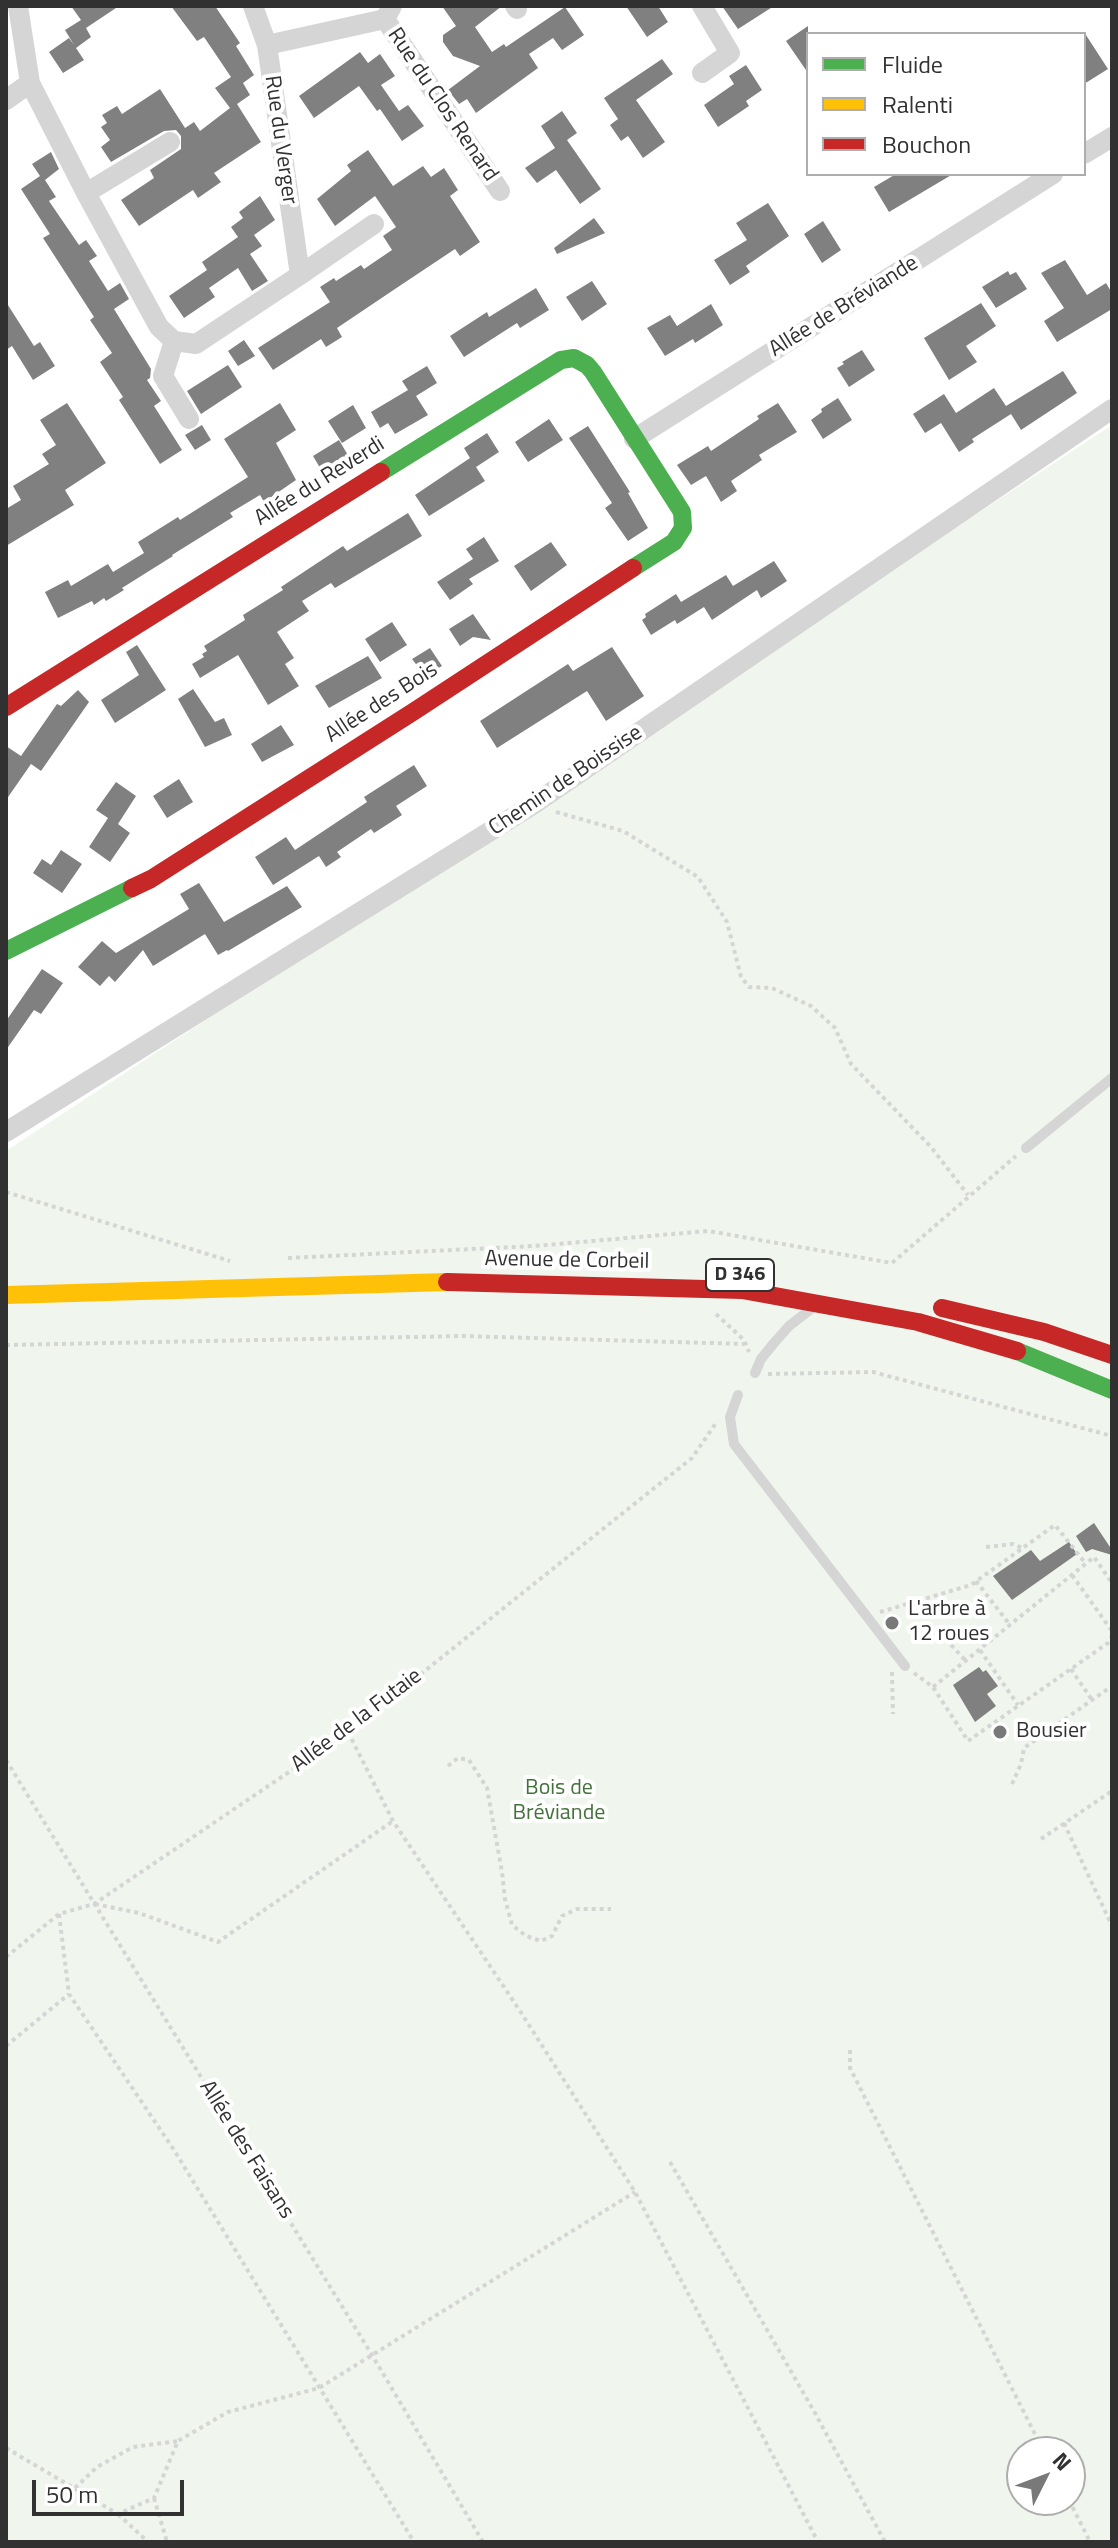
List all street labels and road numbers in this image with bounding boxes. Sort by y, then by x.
street label: Rue du Clos Renard [381,23,503,187]
street label: Rue du Verger [258,74,302,206]
street label: Allée de Bréviande [765,251,923,363]
street label: Allée du Reverdi [250,432,390,532]
street label: Allée des Bois [321,657,443,749]
street label: Chemin de Boissise [484,720,648,842]
street label: Avenue de Corbeil [484,1246,650,1276]
road number: D 346 [706,1259,774,1291]
street label: Allée de la Futaie [287,1663,427,1779]
street label: Allée des Faisans [193,2076,299,2224]

